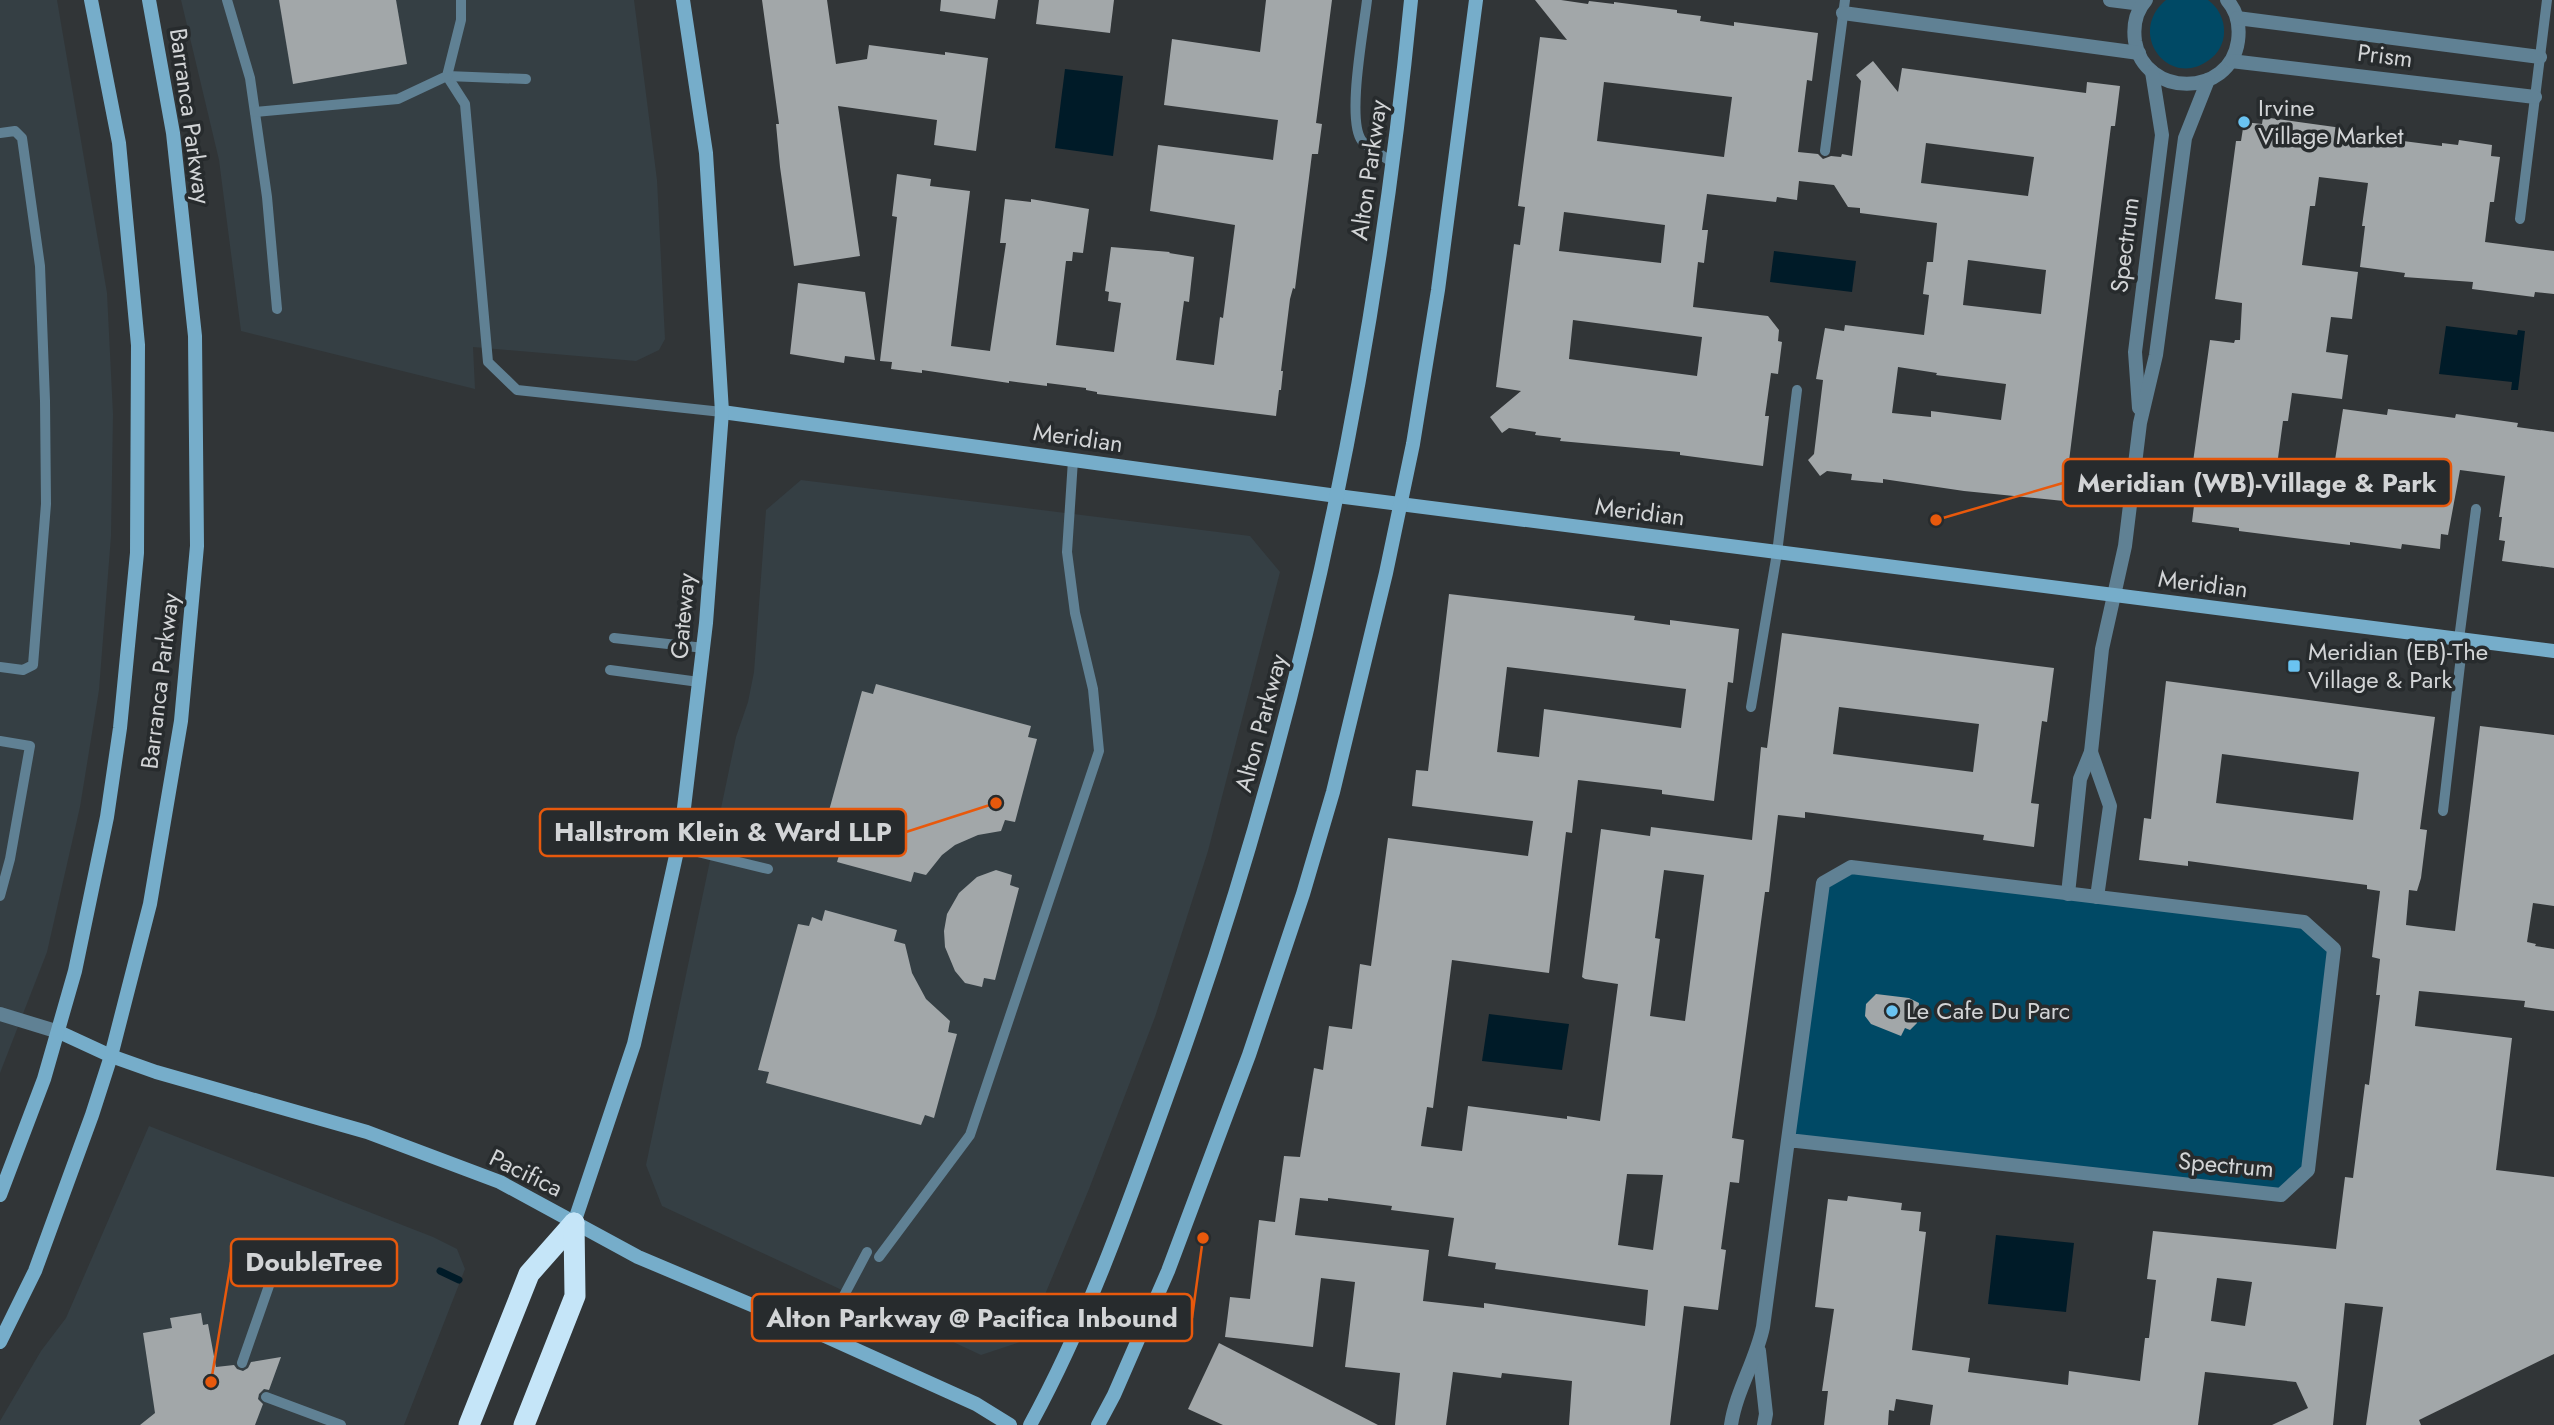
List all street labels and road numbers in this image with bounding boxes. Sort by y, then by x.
street label: Barranca Parkway [161,26,220,207]
street label: Prism [2355,35,2415,76]
street label: Alton Parkway [1341,97,1396,242]
street label: Spectrum [2101,195,2148,295]
street label: Meridian [1031,414,1125,461]
street label: Meridian [1593,489,1687,534]
street label: Meridian [2156,561,2250,606]
street label: Gateway [661,571,704,660]
street label: Barranca Parkway [131,590,188,771]
street label: Alton Parkway [1225,650,1296,796]
street label: Pacifica [484,1140,569,1205]
street label: Spectrum [2177,1143,2275,1186]

